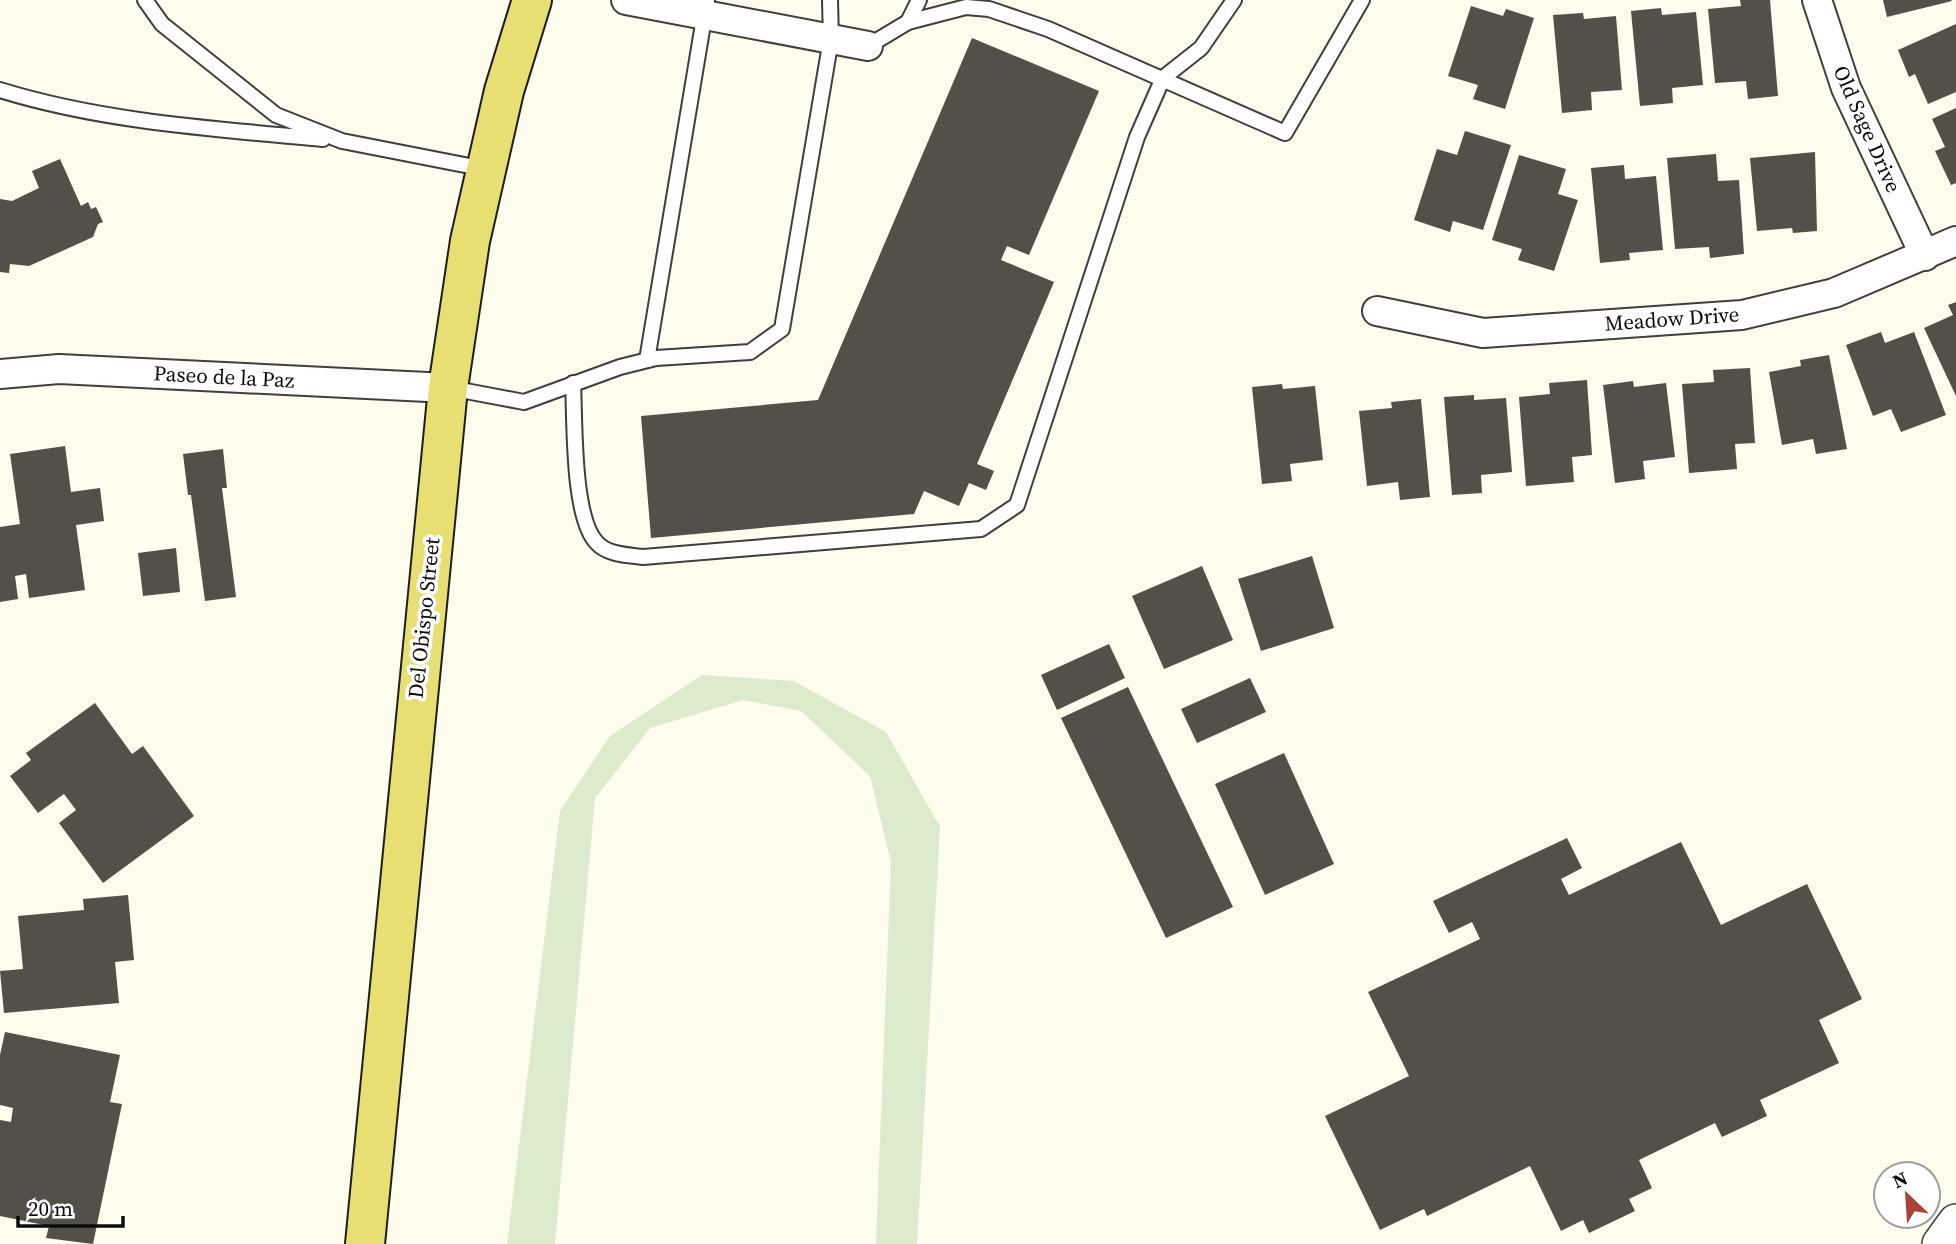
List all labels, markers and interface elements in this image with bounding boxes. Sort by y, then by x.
street label: Old Sage Drive [1827,61,1908,197]
street label: Meadow Drive [1604,299,1740,338]
street label: Paseo de la Paz [153,358,296,395]
street label: Del Obispo Street [401,536,446,700]
north arrow [1872,1160,1942,1230]
text: N [1888,1165,1912,1194]
scale bar [18,1184,122,1228]
text: 20 m [28,1194,73,1223]

